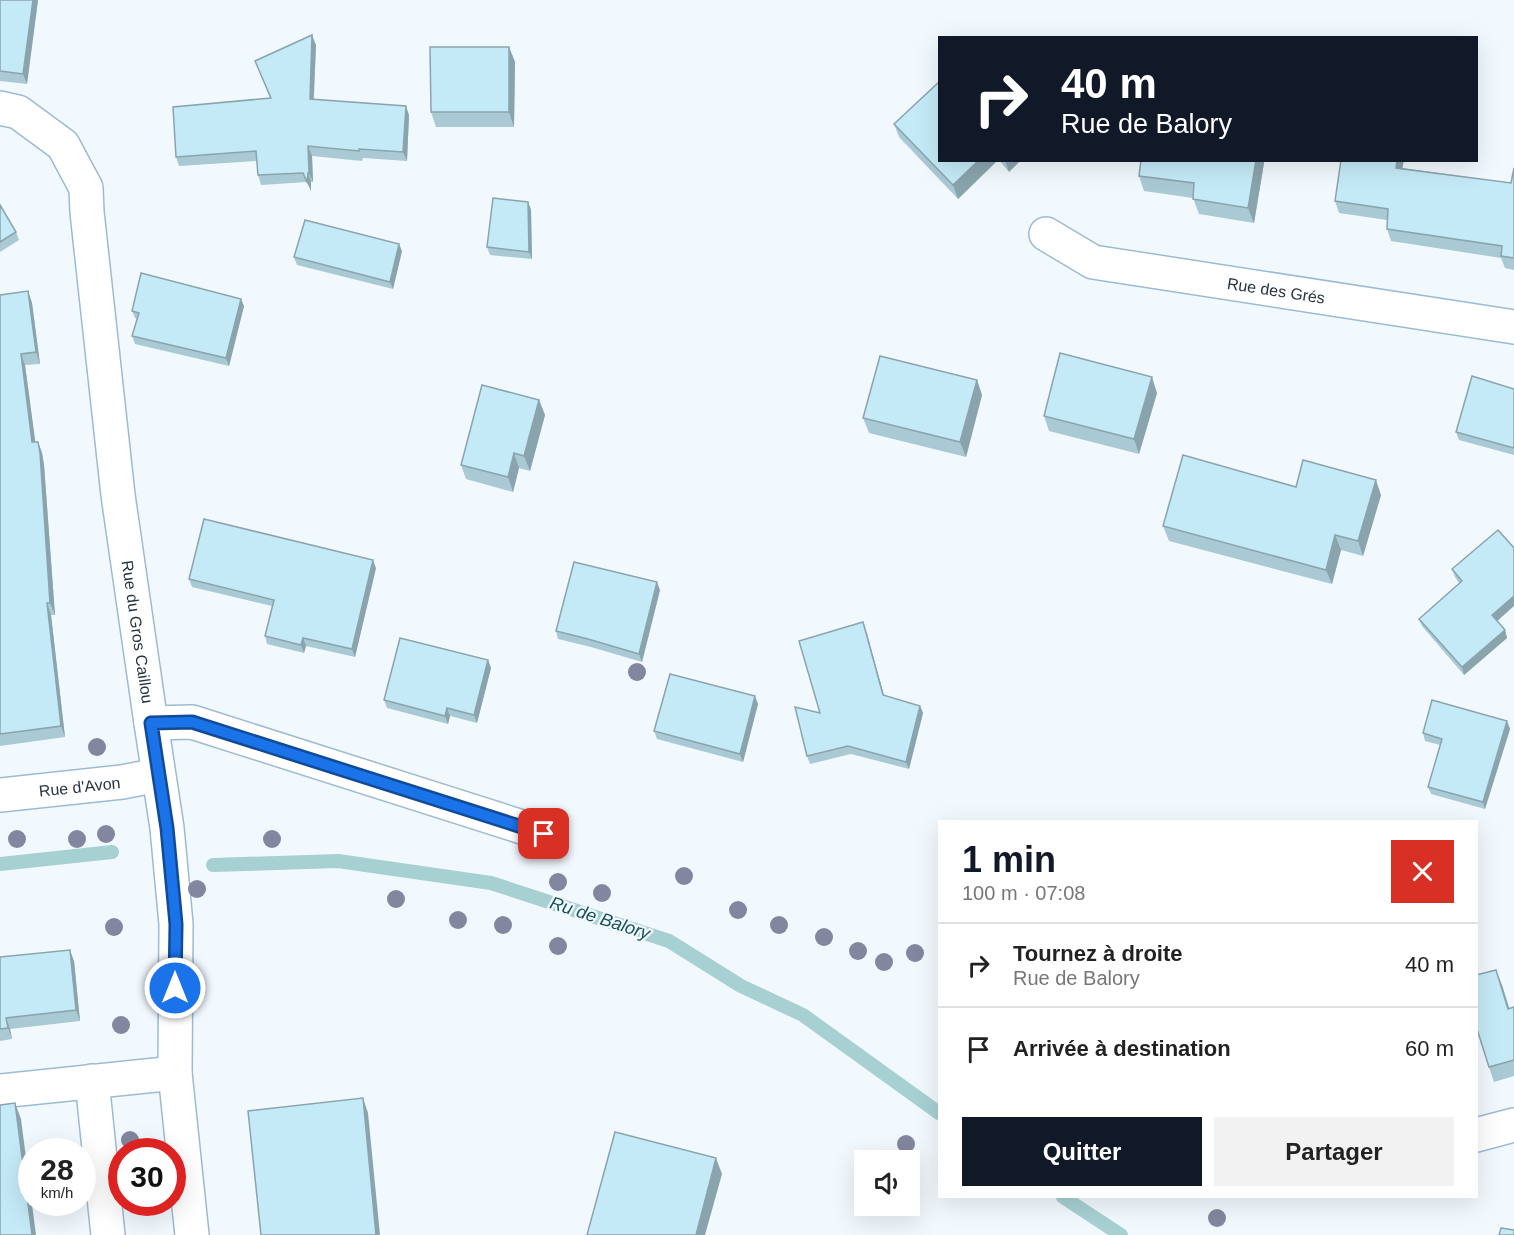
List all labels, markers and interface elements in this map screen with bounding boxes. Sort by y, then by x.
icon: right [962,60,1040,138]
text: 40 m [1061,60,1157,107]
text: Rue de Balory [1061,109,1232,139]
street label: Rue des Grés [1226,274,1326,306]
street label: Rue du Gros Caillou [119,559,157,704]
street label: Rue d'Avon [38,774,121,799]
pin [518,808,569,859]
icon: arrive [527,817,560,850]
text: 1 min [962,839,1056,880]
button: close [1391,840,1454,903]
text: 100 m · 07:08 [962,882,1085,904]
water label: Ru de Balory [547,892,654,944]
text: Tournez à droite [1013,941,1183,966]
icon: right [962,949,995,982]
text: 40 m [1405,952,1454,977]
position arrow [143,956,207,1020]
text: Rue de Balory [1013,967,1140,989]
icon: arrive [962,1033,995,1066]
text: Arrivée à destination [1013,1036,1231,1061]
text: 60 m [1405,1036,1454,1061]
button: Quitter [962,1117,1202,1186]
button: Partager [1214,1117,1454,1186]
speed limit sign: 30 [108,1138,186,1216]
map controls [854,1150,920,1216]
button: sound [854,1150,920,1216]
text: 28 [40,1153,74,1186]
text: km/h [41,1184,73,1201]

